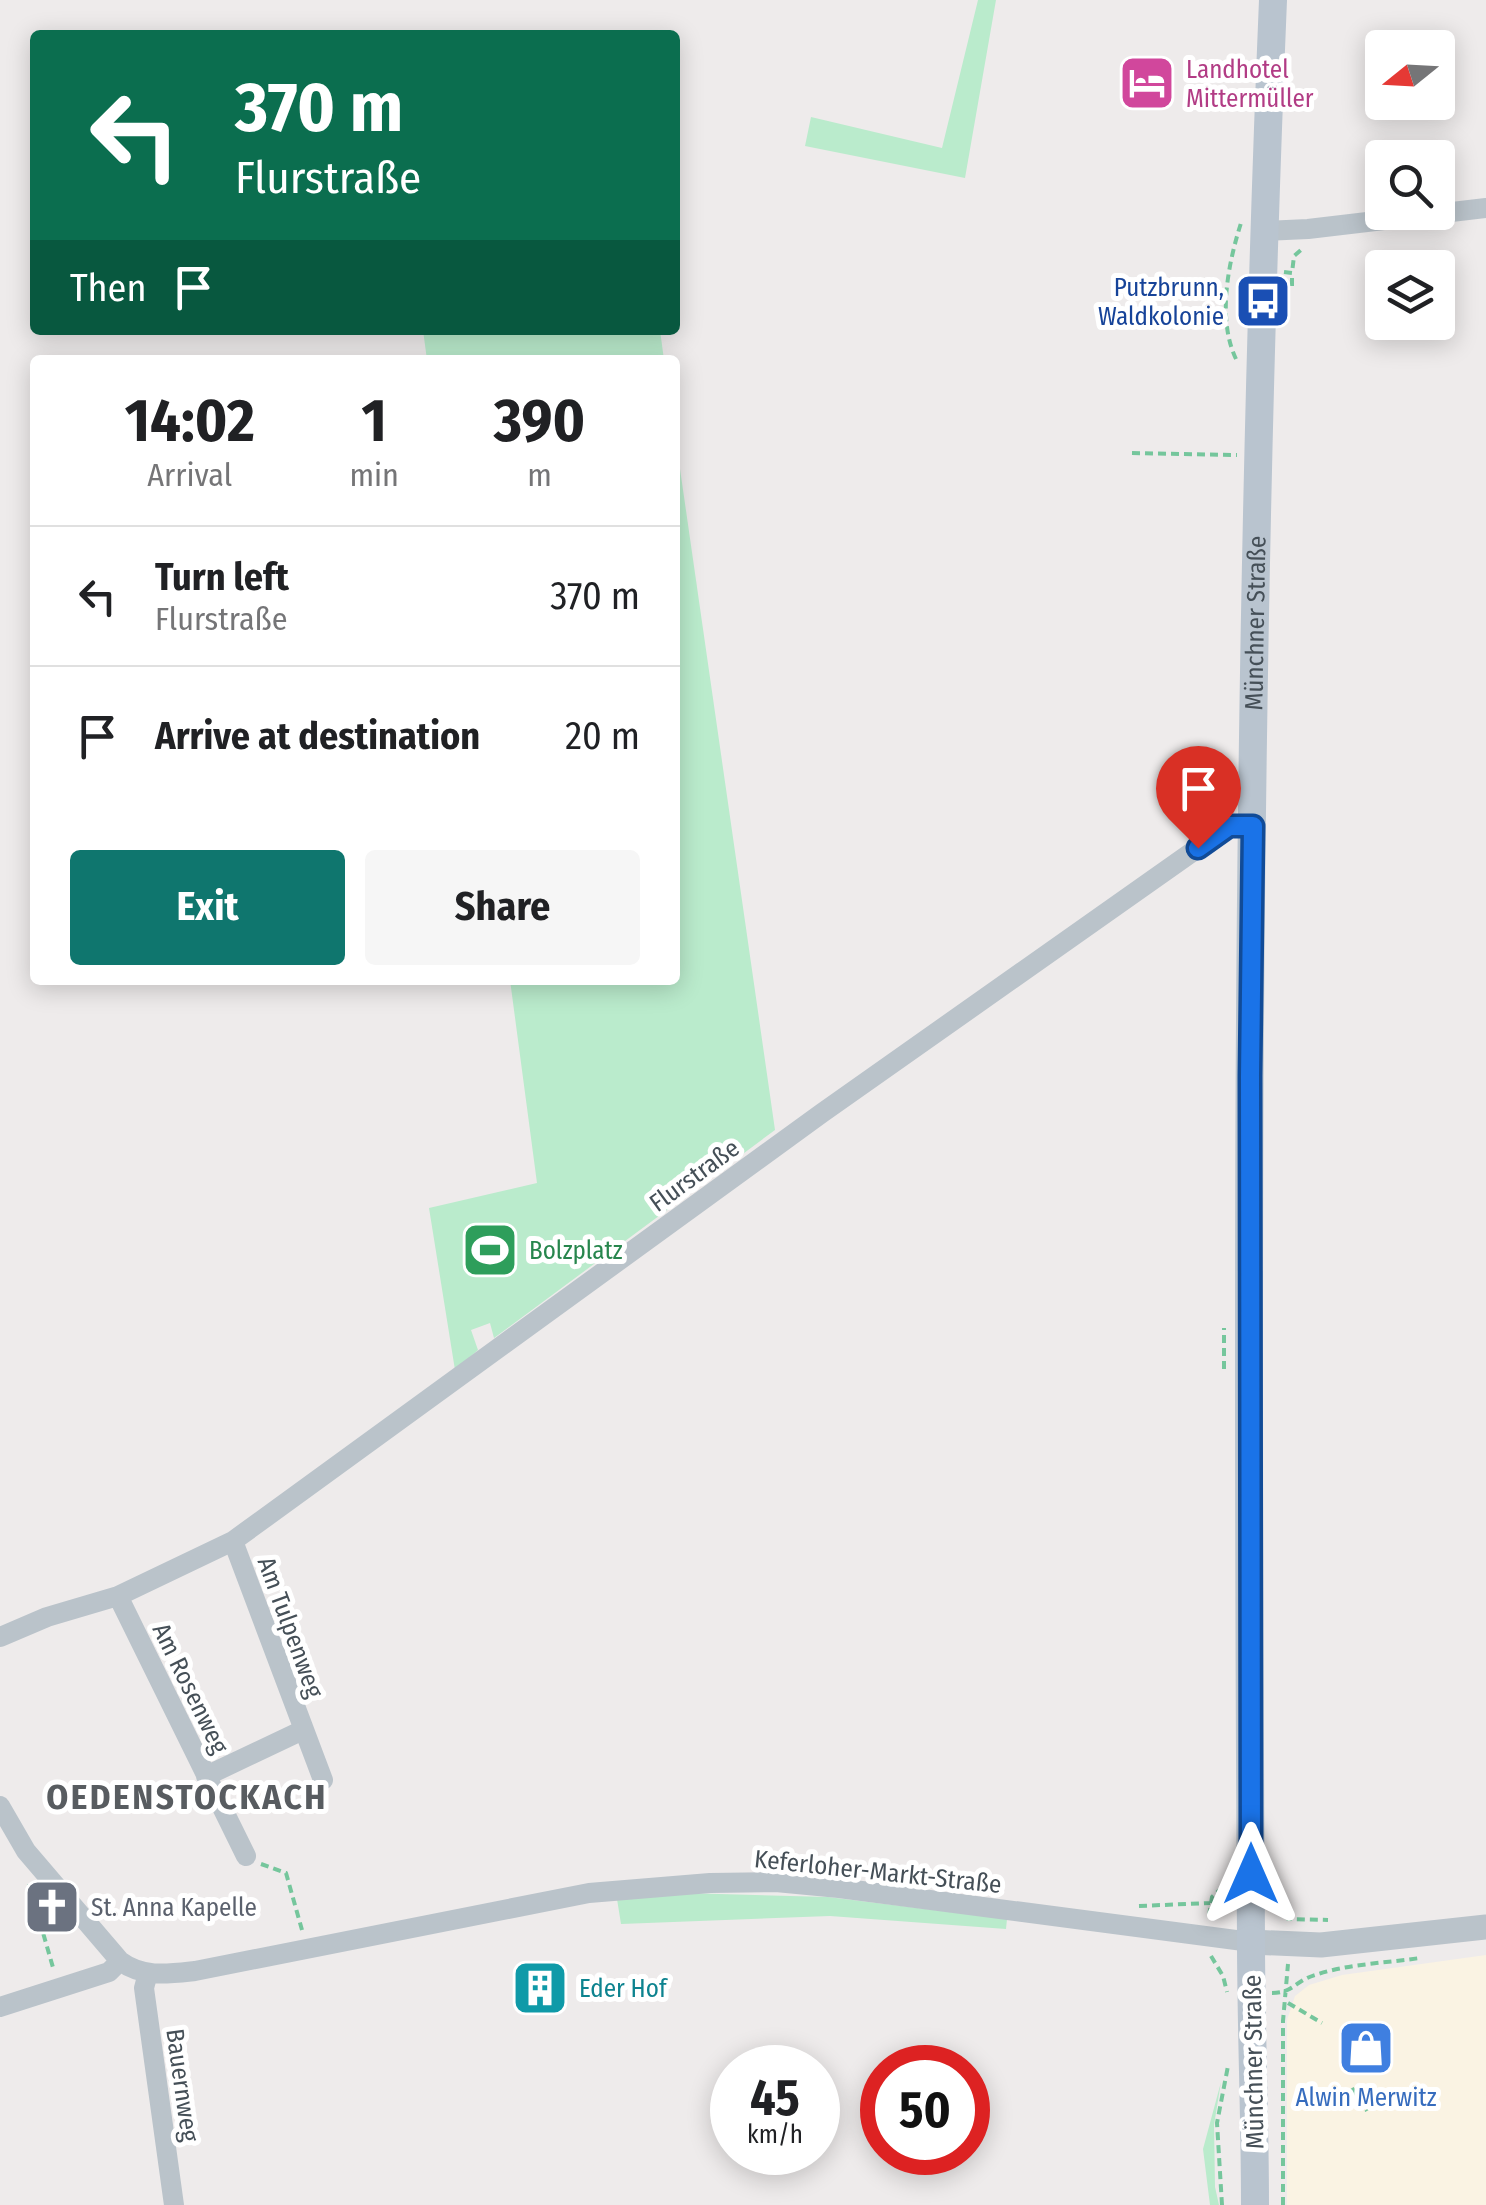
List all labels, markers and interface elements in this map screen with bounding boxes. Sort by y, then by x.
north arrow [1365,30,1455,120]
map controls [1365,30,1455,340]
hotel icon: Landhotel Mittermüller [1117,53,1177,113]
place label: Landhotel Mittermüller [1186,55,1314,114]
text: 370 m [235,66,403,150]
icon: left [70,70,200,200]
button: search [1365,140,1455,230]
text: Flurstraße [235,151,421,205]
button: layers [1365,250,1455,340]
icon: arrive [166,260,221,315]
text: Then [70,265,146,311]
bus stop icon: Putzbrunn, Waldkolonie [1233,271,1293,331]
place label: Putzbrunn, Waldkolonie [1098,273,1224,332]
text: 14:02 [125,385,255,457]
text: 1 [361,385,387,457]
text: 390 [494,385,585,457]
text: Arrival [147,456,232,494]
text: min [349,456,399,494]
text: m [527,456,552,494]
street label: Münchner Straße [1239,535,1272,711]
text: Turn left [155,554,289,600]
icon: left [70,569,125,624]
text: 370 m [550,573,640,619]
text: Flurstraße [155,600,288,638]
icon: arrive [70,709,125,764]
text: Arrive at destination [155,713,480,759]
text: 20 m [565,713,640,759]
pin [1156,746,1241,849]
icon: arrive [1171,761,1226,816]
button: Exit [70,850,345,965]
button: Share [365,850,640,965]
street label: Flurstraße [644,1133,745,1218]
sports icon: Bolzplatz [460,1220,520,1280]
place label: Bolzplatz [529,1236,623,1266]
street label: Am Tulpenweg [251,1553,330,1702]
street label: Am Rosenweg [146,1618,235,1759]
district label: OEDENSTOCKACH [46,1776,328,1818]
position arrow [1199,1822,1303,1926]
street label: Keferloher-Markt-Straße [753,1844,1003,1900]
church icon: St. Anna Kapelle [22,1877,82,1937]
place label: St. Anna Kapelle [91,1893,257,1923]
building icon: Eder Hof [510,1958,570,2018]
place label: Eder Hof [579,1974,669,2004]
street label: Münchner Straße [1237,1974,1271,2149]
shop icon: Alwin Merwitz [1336,2018,1396,2078]
street label: Bauernweg [159,2027,205,2144]
speed limit sign: 50 [860,2045,990,2175]
text: 45 [750,2068,800,2128]
place label: Alwin Merwitz [1295,2083,1437,2113]
text: km/h [747,2120,803,2150]

